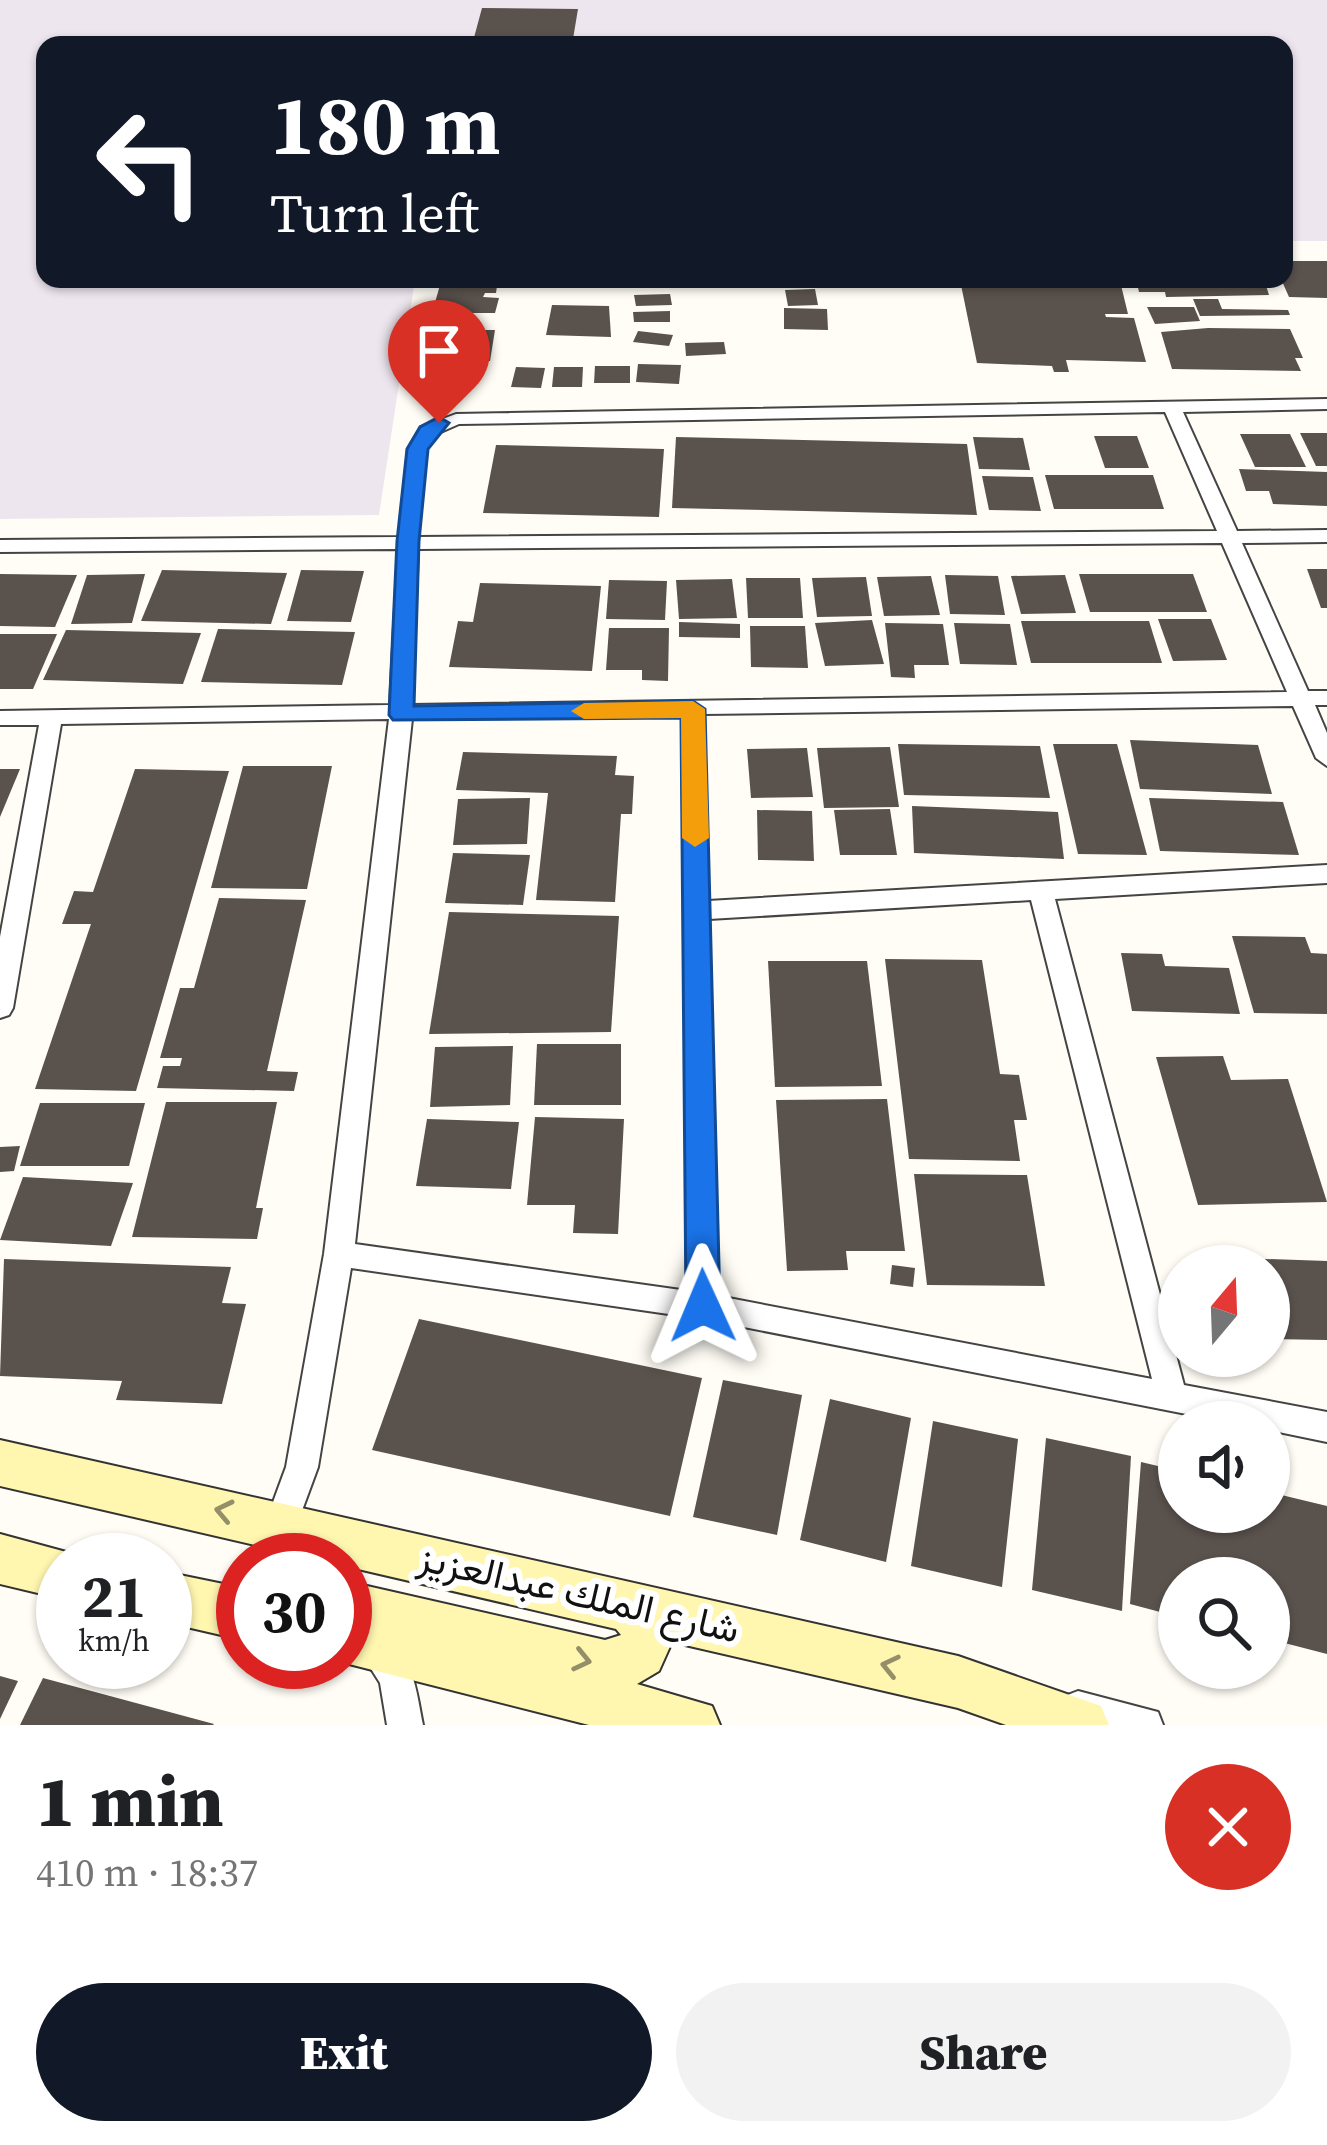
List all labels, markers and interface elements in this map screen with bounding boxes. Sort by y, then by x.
text: 180 m [270,67,501,182]
icon: left [72,84,228,240]
text: Turn left [270,176,479,250]
pin [388,300,490,423]
icon: arrive [406,318,472,384]
position arrow [640,1243,766,1369]
north arrow [1158,1245,1290,1377]
map controls [1158,1245,1290,1689]
button: sound [1158,1401,1290,1533]
one-way arrow [214,1500,234,1525]
street label: شارع الملك عبدالعزيز [412,1530,745,1656]
speed limit sign: 30 [216,1533,372,1689]
text: 21 [81,1555,147,1637]
button: search [1158,1557,1290,1689]
text: km/h [78,1620,150,1661]
one-way arrow [571,1647,591,1672]
one-way arrow [881,1655,901,1680]
text: 1 min [36,1751,224,1850]
button: close [1165,1764,1291,1890]
text: 410 m · 18:37 [36,1846,258,1899]
button: Exit [36,1983,652,2121]
button: Share [676,1983,1291,2121]

